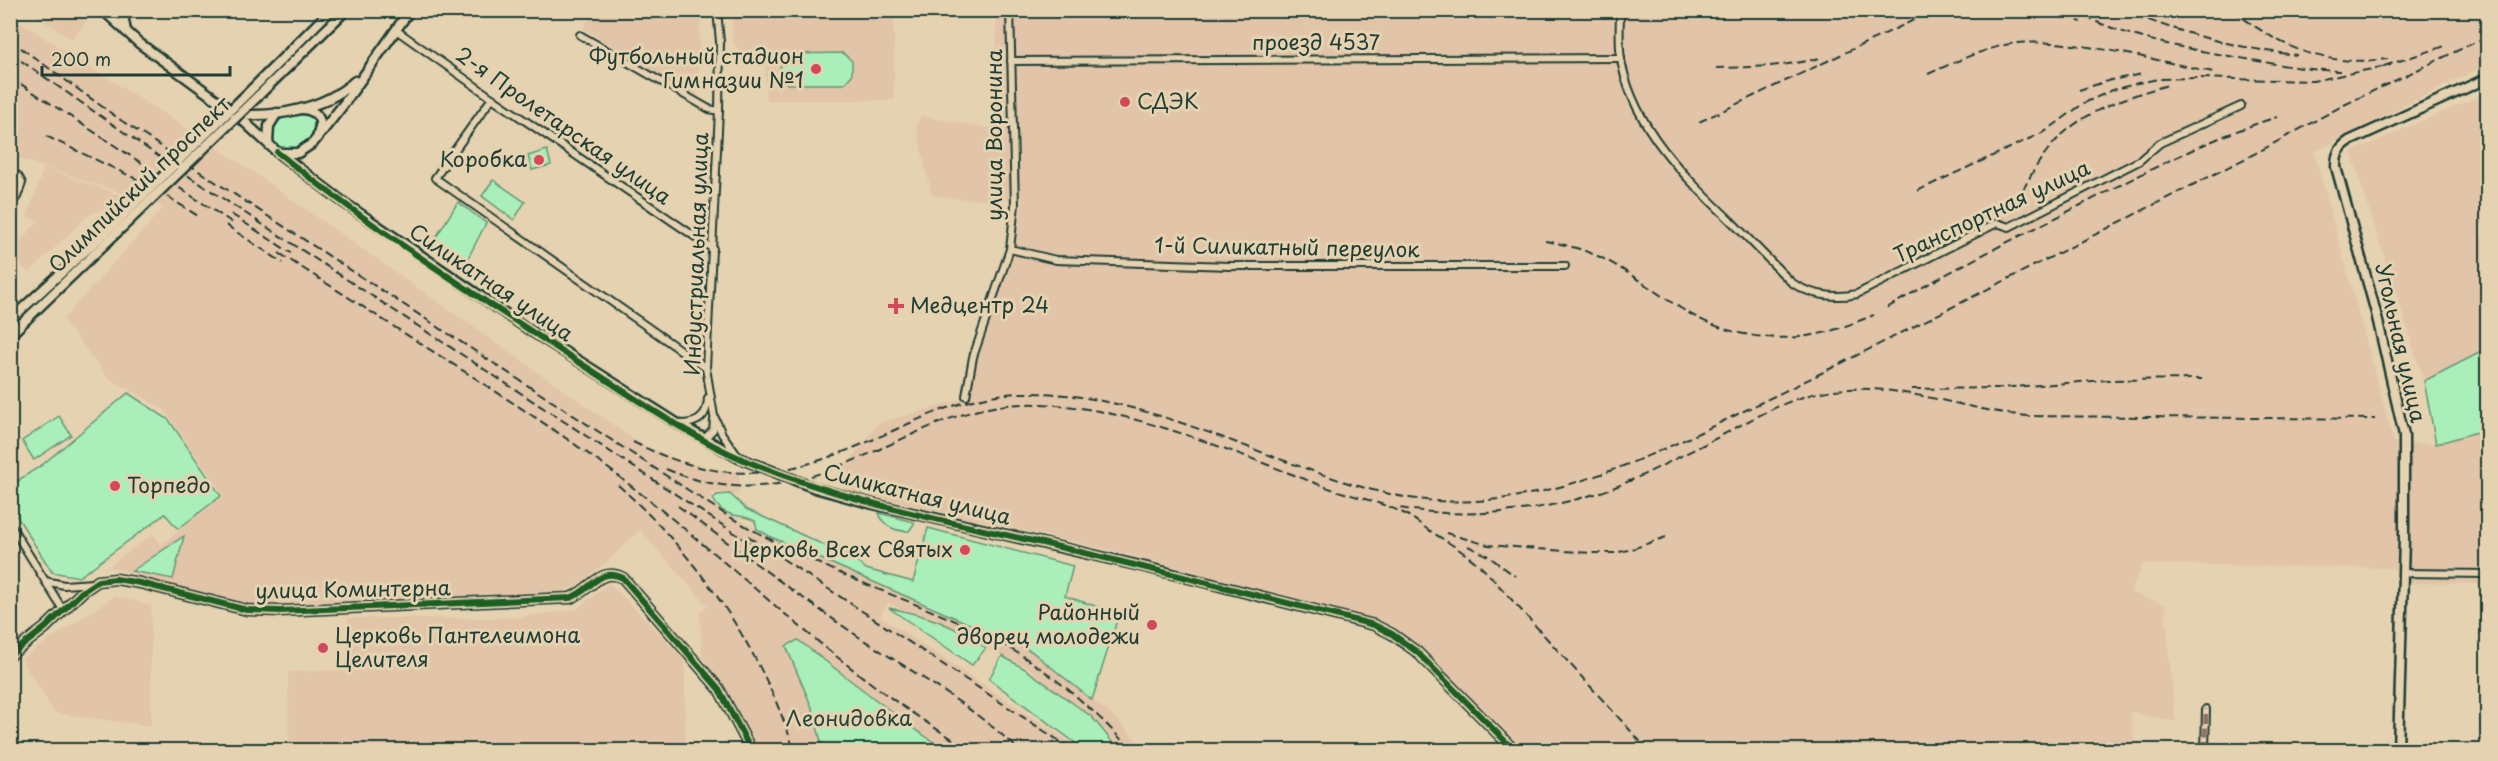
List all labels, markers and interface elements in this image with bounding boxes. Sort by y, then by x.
street label: проезд 4537 [1252,25,1380,57]
street label: 2-я Пролетарская улица [450,38,679,212]
scale bar [42,39,230,77]
place label: Футбольный стадион Гимназии №1 [589,39,804,95]
text: 200 m [51,45,111,72]
street label: улица Воронина [977,48,1009,221]
marker: Футбольный стадион Гимназии №1 [809,62,823,76]
place label: СДЭК [1137,84,1199,116]
street label: Олимпийский проспект [40,87,237,279]
marker: СДЭК [1118,95,1132,109]
street label: Индустриальная улица [675,131,715,376]
place label: Коробка [439,142,527,174]
street label: Транспортная улица [1888,150,2095,270]
marker: Коробка [532,153,546,167]
street label: Силикатная улица [404,214,581,349]
street label: 1-й Силикатный переулок [1154,228,1420,264]
street label: Угольная улица [2368,260,2436,426]
place label: Медцентр 24 [910,288,1049,320]
marker: Медцентр 24 [887,297,905,315]
street label: Силикатная улица [820,454,1015,532]
place label: Торпедо [127,468,211,500]
marker: Торпедо [108,479,122,493]
place label: Церковь Всех Святых [733,532,953,564]
marker: Церковь Всех Святых [958,543,972,557]
street label: улица Коминтерна [255,570,451,606]
place label: Районный дворец молодежи [957,595,1140,651]
place label: Церковь Пантелеимона Целителя [335,618,580,674]
marker: Районный дворец молодежи [1145,618,1159,632]
marker: Церковь Пантелеимона Целителя [316,641,330,655]
park label: Леонидовка [786,701,912,733]

